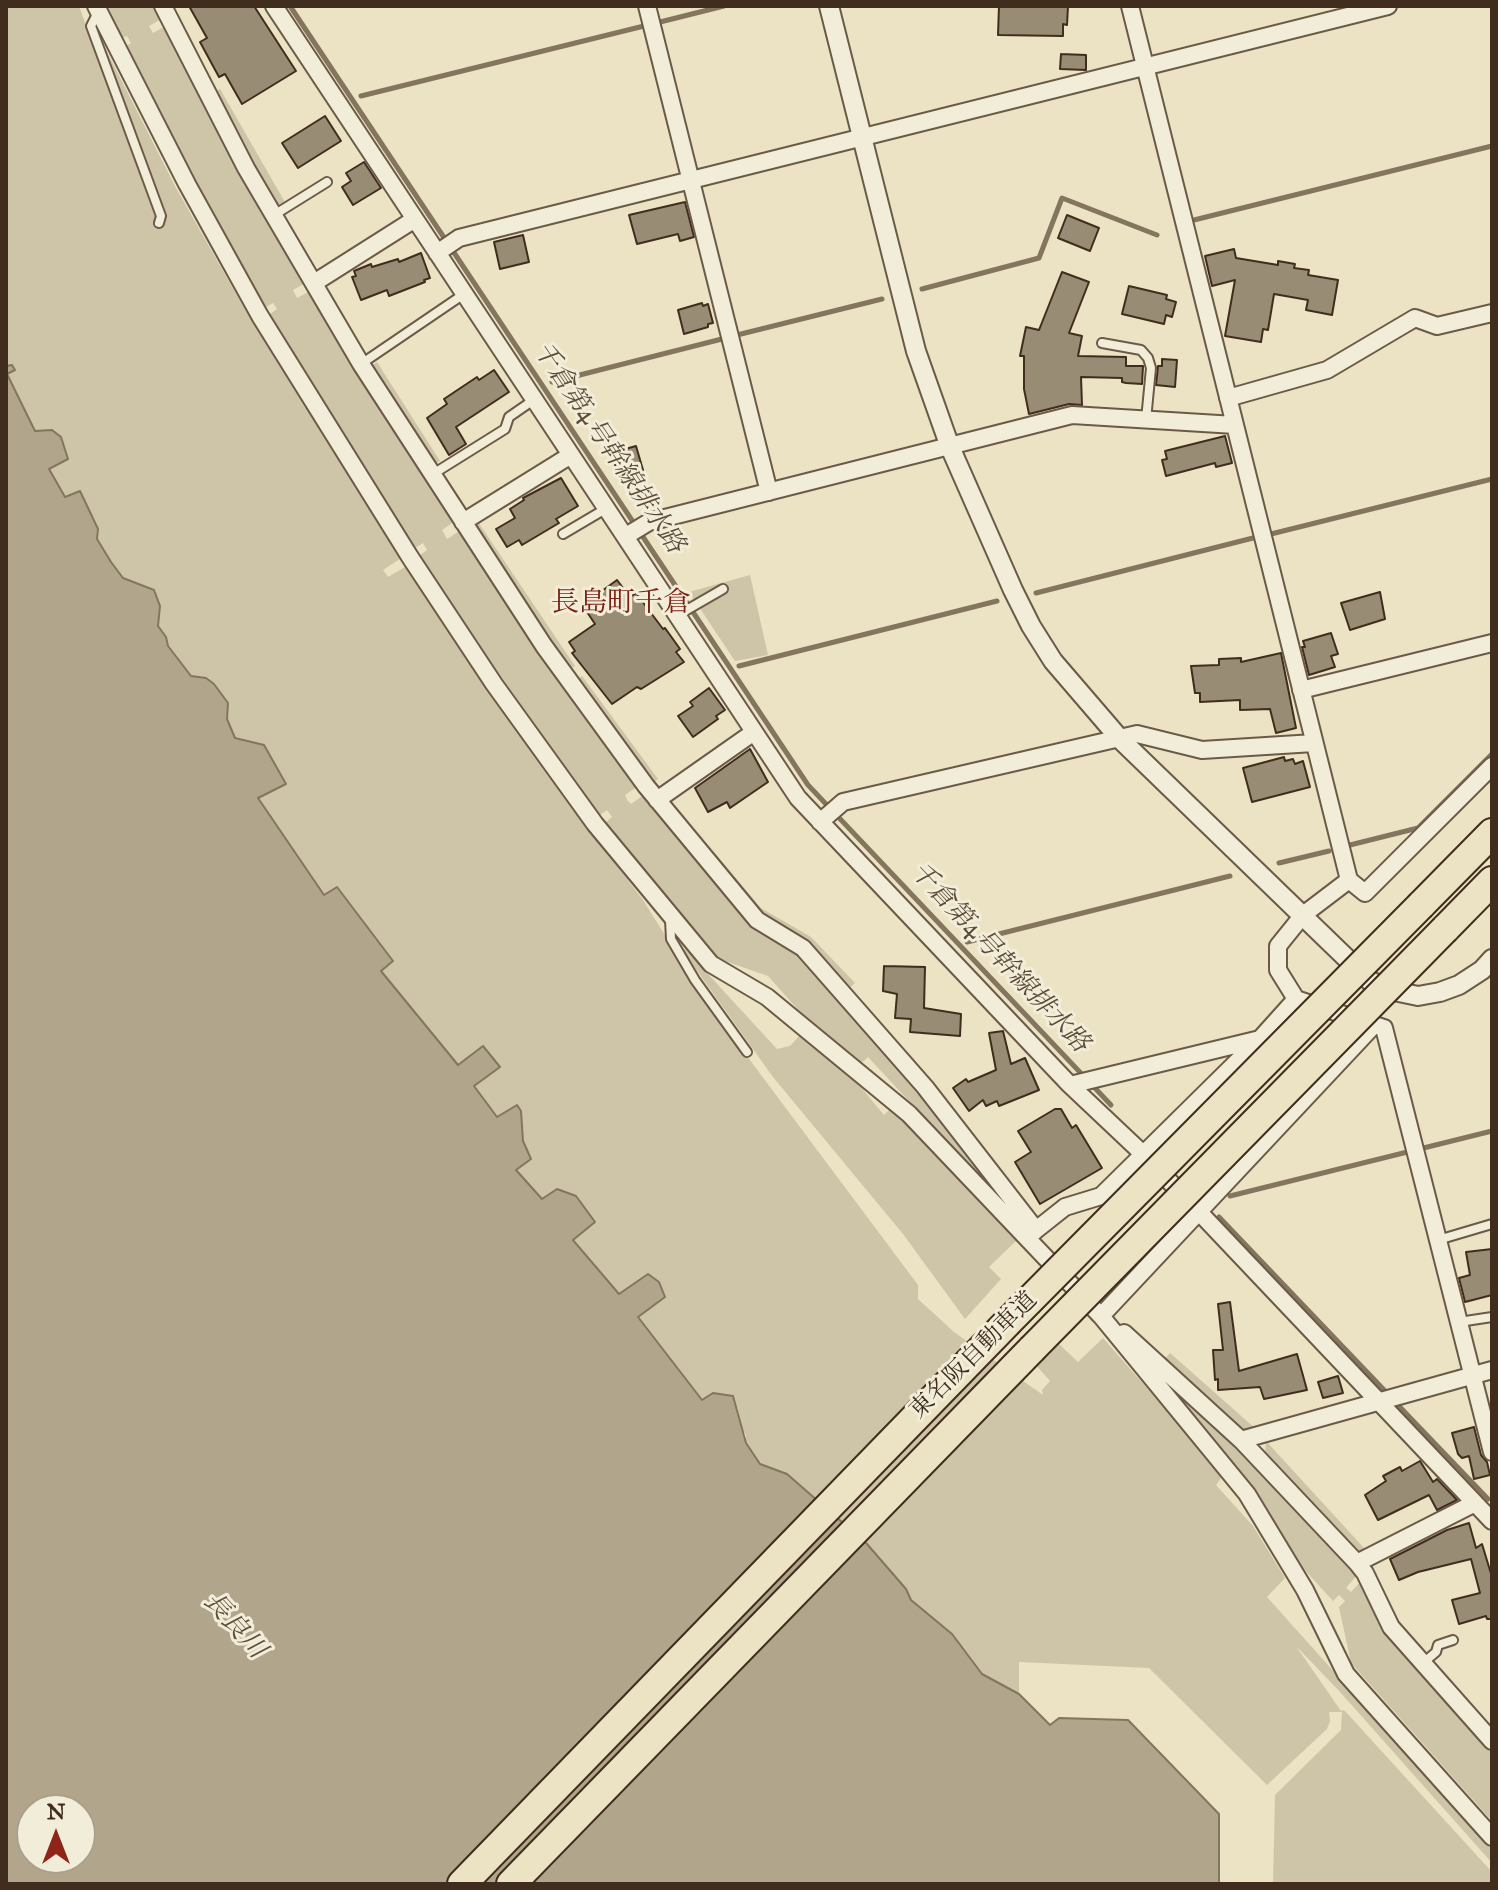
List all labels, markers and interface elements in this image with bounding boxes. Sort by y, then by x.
water label: 千倉第4号幹線排水路 [526,336,690,560]
district label: 長島町千倉 [551,587,691,621]
water label: 千倉第4号幹線排水路 [903,857,1095,1059]
street label: 東名阪自動車道 [904,1286,1044,1426]
water label: 長良川 [196,1587,272,1665]
north arrow [16,1794,96,1874]
text: N [47,1798,65,1825]

